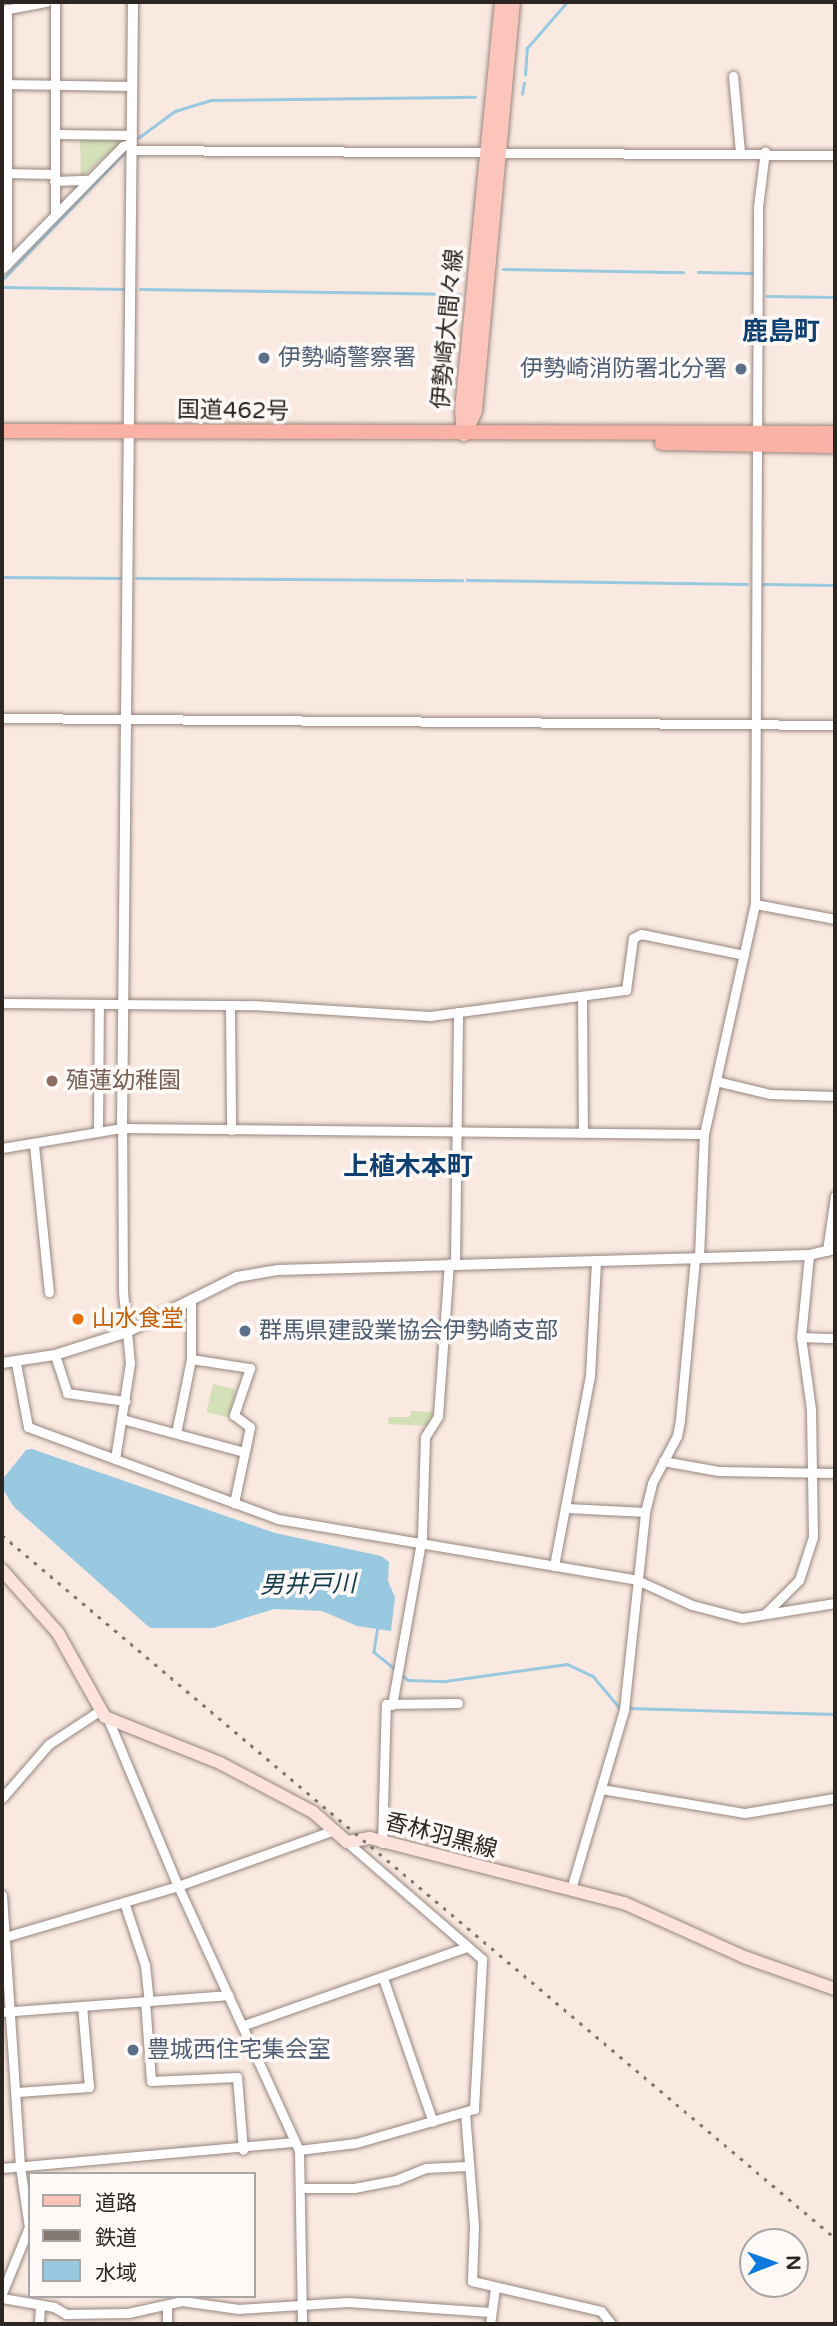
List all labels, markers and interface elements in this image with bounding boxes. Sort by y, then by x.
street label: 伊勢崎大間々線 [427,248,469,410]
district label: 鹿島町 [742,316,820,348]
place label: 伊勢崎警察署 [278,344,416,372]
marker: 伊勢崎警察署 [256,350,272,366]
place label: 伊勢崎消防署北分署 [520,355,727,383]
marker: 伊勢崎消防署北分署 [733,361,749,377]
street label: 国道462号 [177,396,289,426]
place label: 殖蓮幼稚園 [66,1067,181,1095]
marker: 殖蓮幼稚園 [44,1073,60,1089]
district label: 上植木本町 [343,1151,473,1183]
place label: 山水食堂 [92,1305,184,1333]
marker: 山水食堂 [70,1311,86,1327]
place label: 群馬県建設業協会伊勢崎支部 [259,1317,558,1345]
marker: 群馬県建設業協会伊勢崎支部 [237,1323,253,1339]
water label: 男井戸川 [260,1570,356,1600]
street label: 香林羽黒線 [382,1808,500,1864]
place label: 豊城西住宅集会室 [147,2036,331,2064]
marker: 豊城西住宅集会室 [125,2042,141,2058]
legend [28,2172,256,2298]
text: 道路 [95,2191,137,2216]
text: 鉄道 [95,2226,137,2251]
north arrow [739,2228,809,2298]
text: N [782,2255,804,2270]
text: 水域 [95,2261,137,2286]

